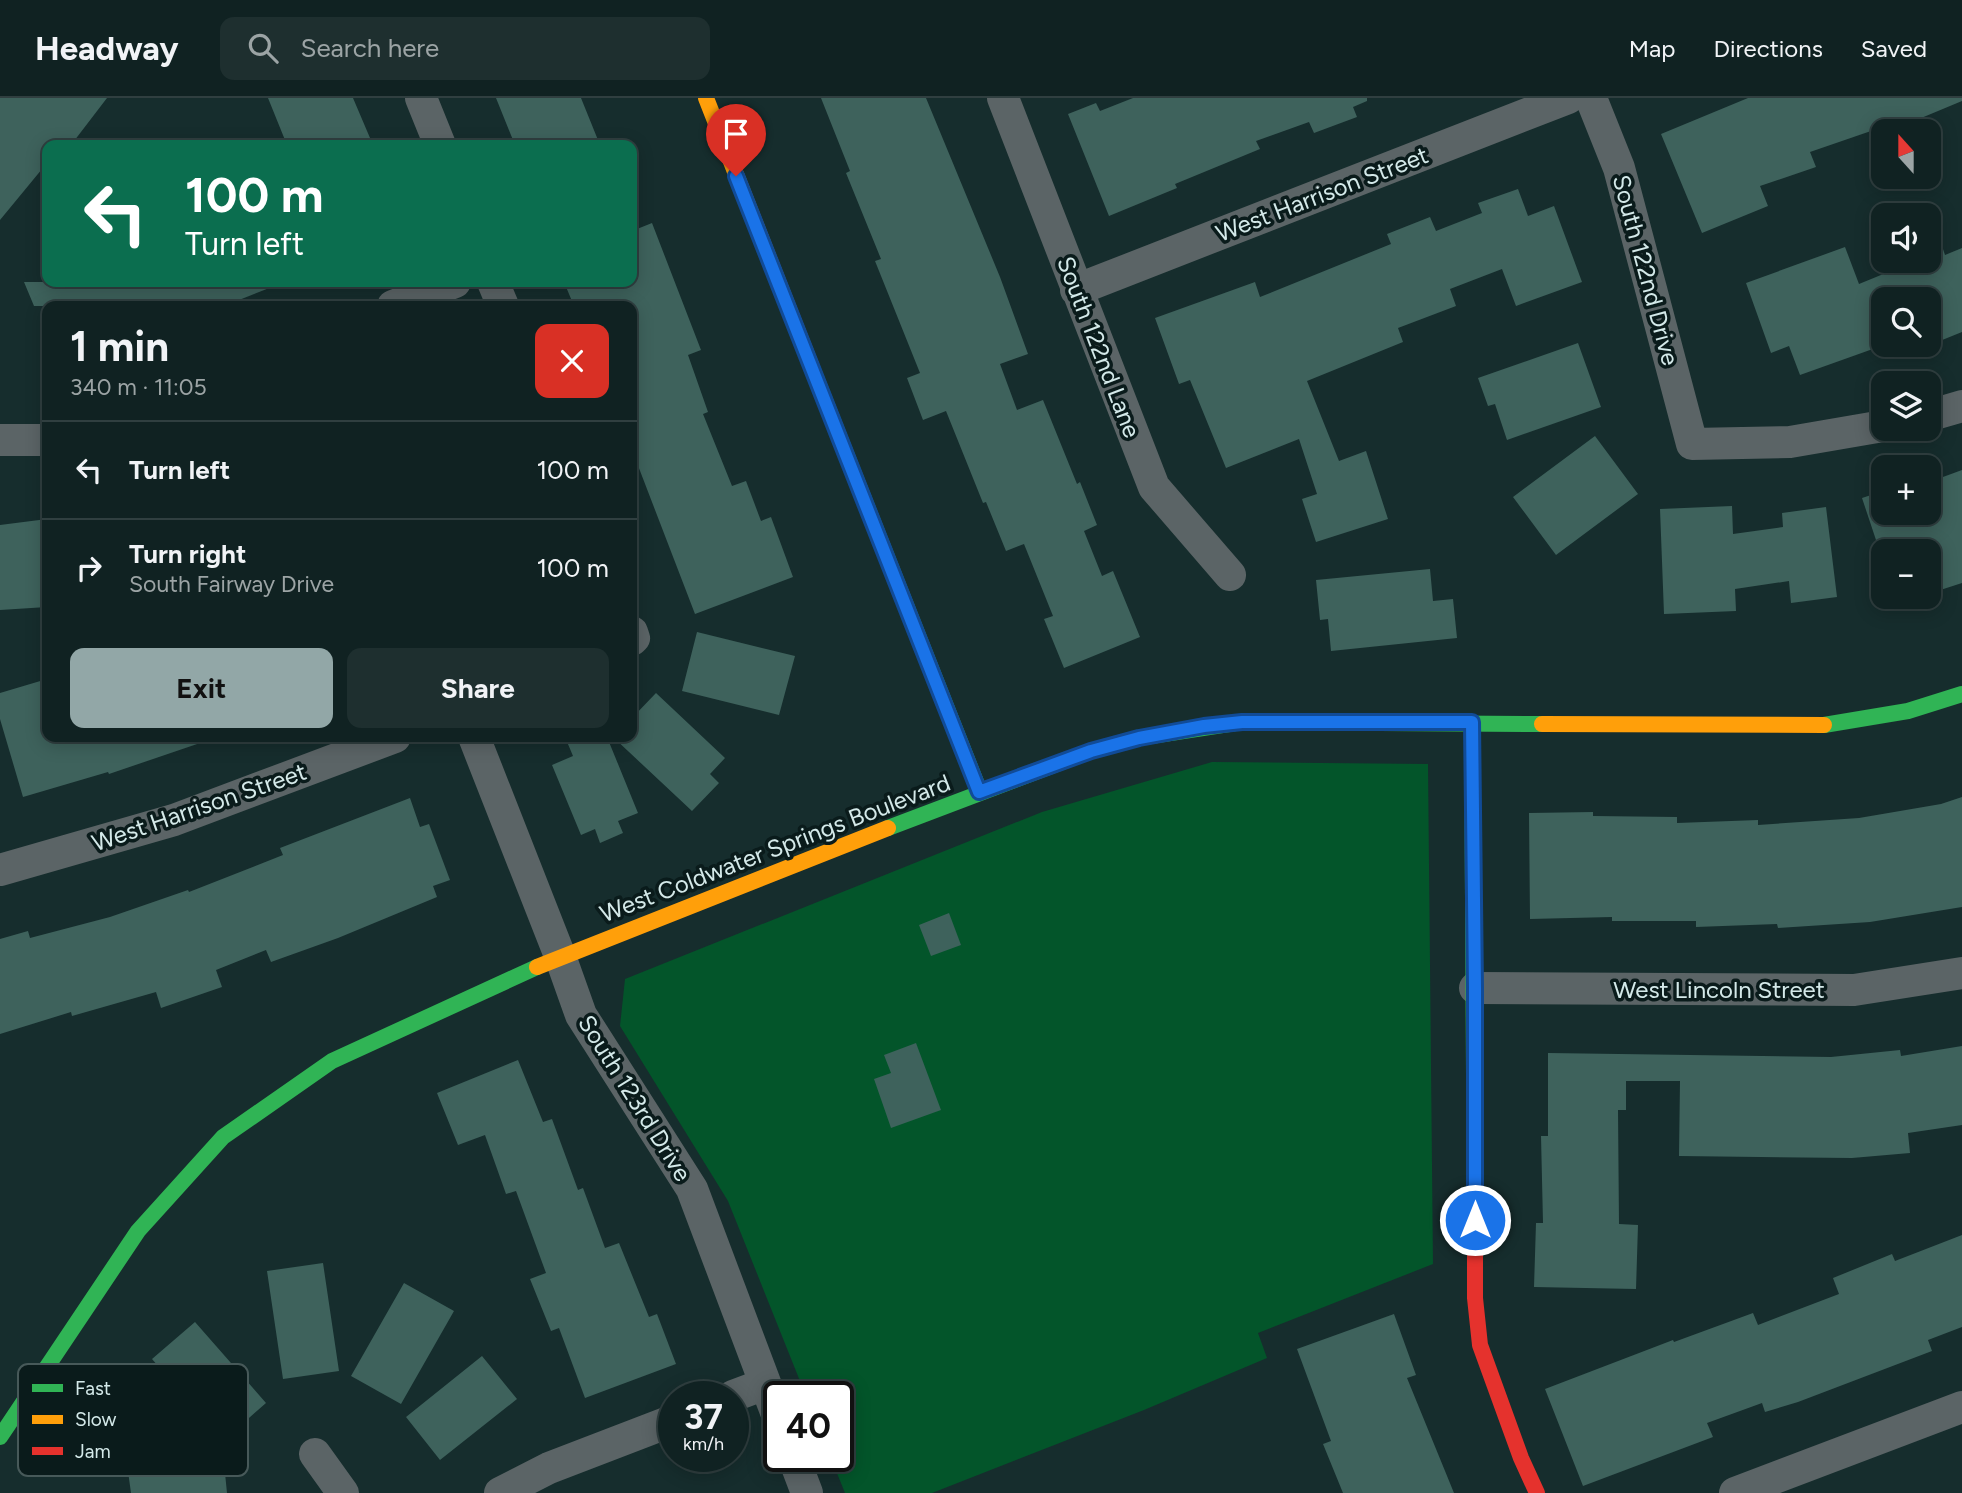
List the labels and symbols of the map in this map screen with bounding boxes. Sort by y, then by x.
pin [706,104,766,176]
north arrow [1871,119,1941,189]
street label: West Harrison Street [1212,140,1432,248]
street label: South 122nd Drive [1607,172,1685,368]
street label: South 122nd Lane [1051,252,1147,442]
street label: West Harrison Street [88,757,310,857]
street label: West Coldwater Springs Boulevard [596,768,954,928]
street label: West Lincoln Street [1613,975,1825,1004]
street label: South 123rd Drive [572,1010,698,1186]
position arrow [1438,1183,1512,1257]
legend [18,1364,248,1476]
text: Fast [75,1377,111,1400]
speed limit sign: 40 [763,1381,854,1472]
text: Slow [75,1408,117,1431]
text: Jam [75,1440,111,1463]

